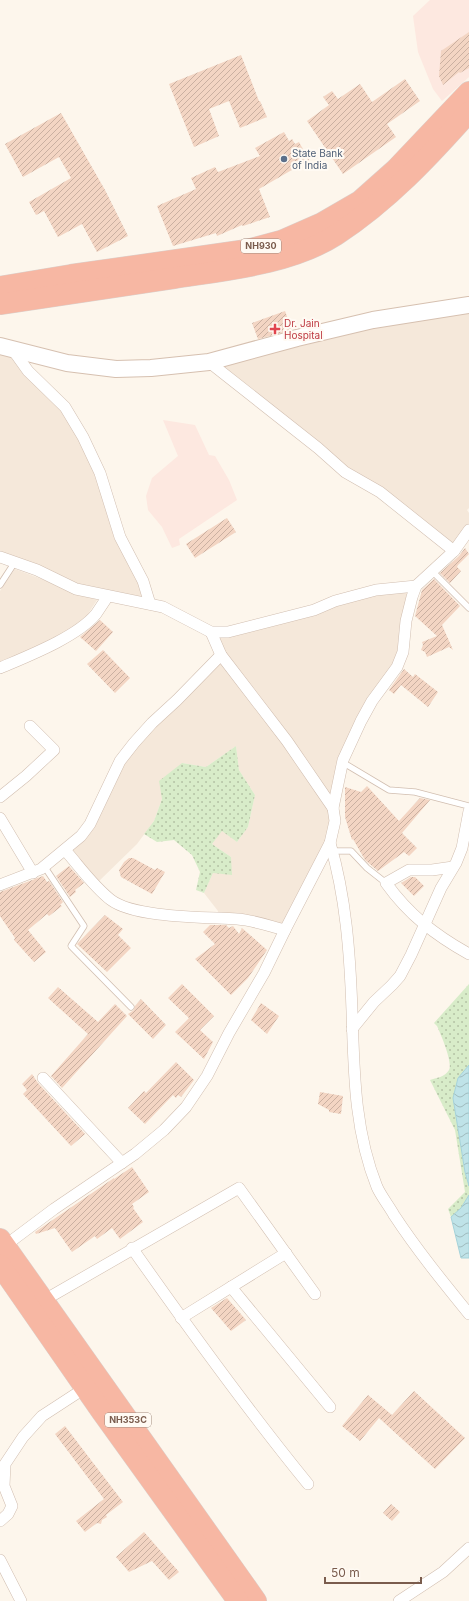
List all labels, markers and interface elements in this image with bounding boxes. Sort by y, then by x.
place label: State Bank of India [292,147,343,171]
marker: State Bank of India [279,154,289,164]
road number: NH930 [241,239,281,253]
place label: Dr. Jain Hospital [284,317,323,341]
marker: Dr. Jain Hospital [269,323,281,335]
road number: NH353C [105,1413,151,1427]
scale bar [325,1559,421,1585]
text: 50 m [331,1565,360,1580]

